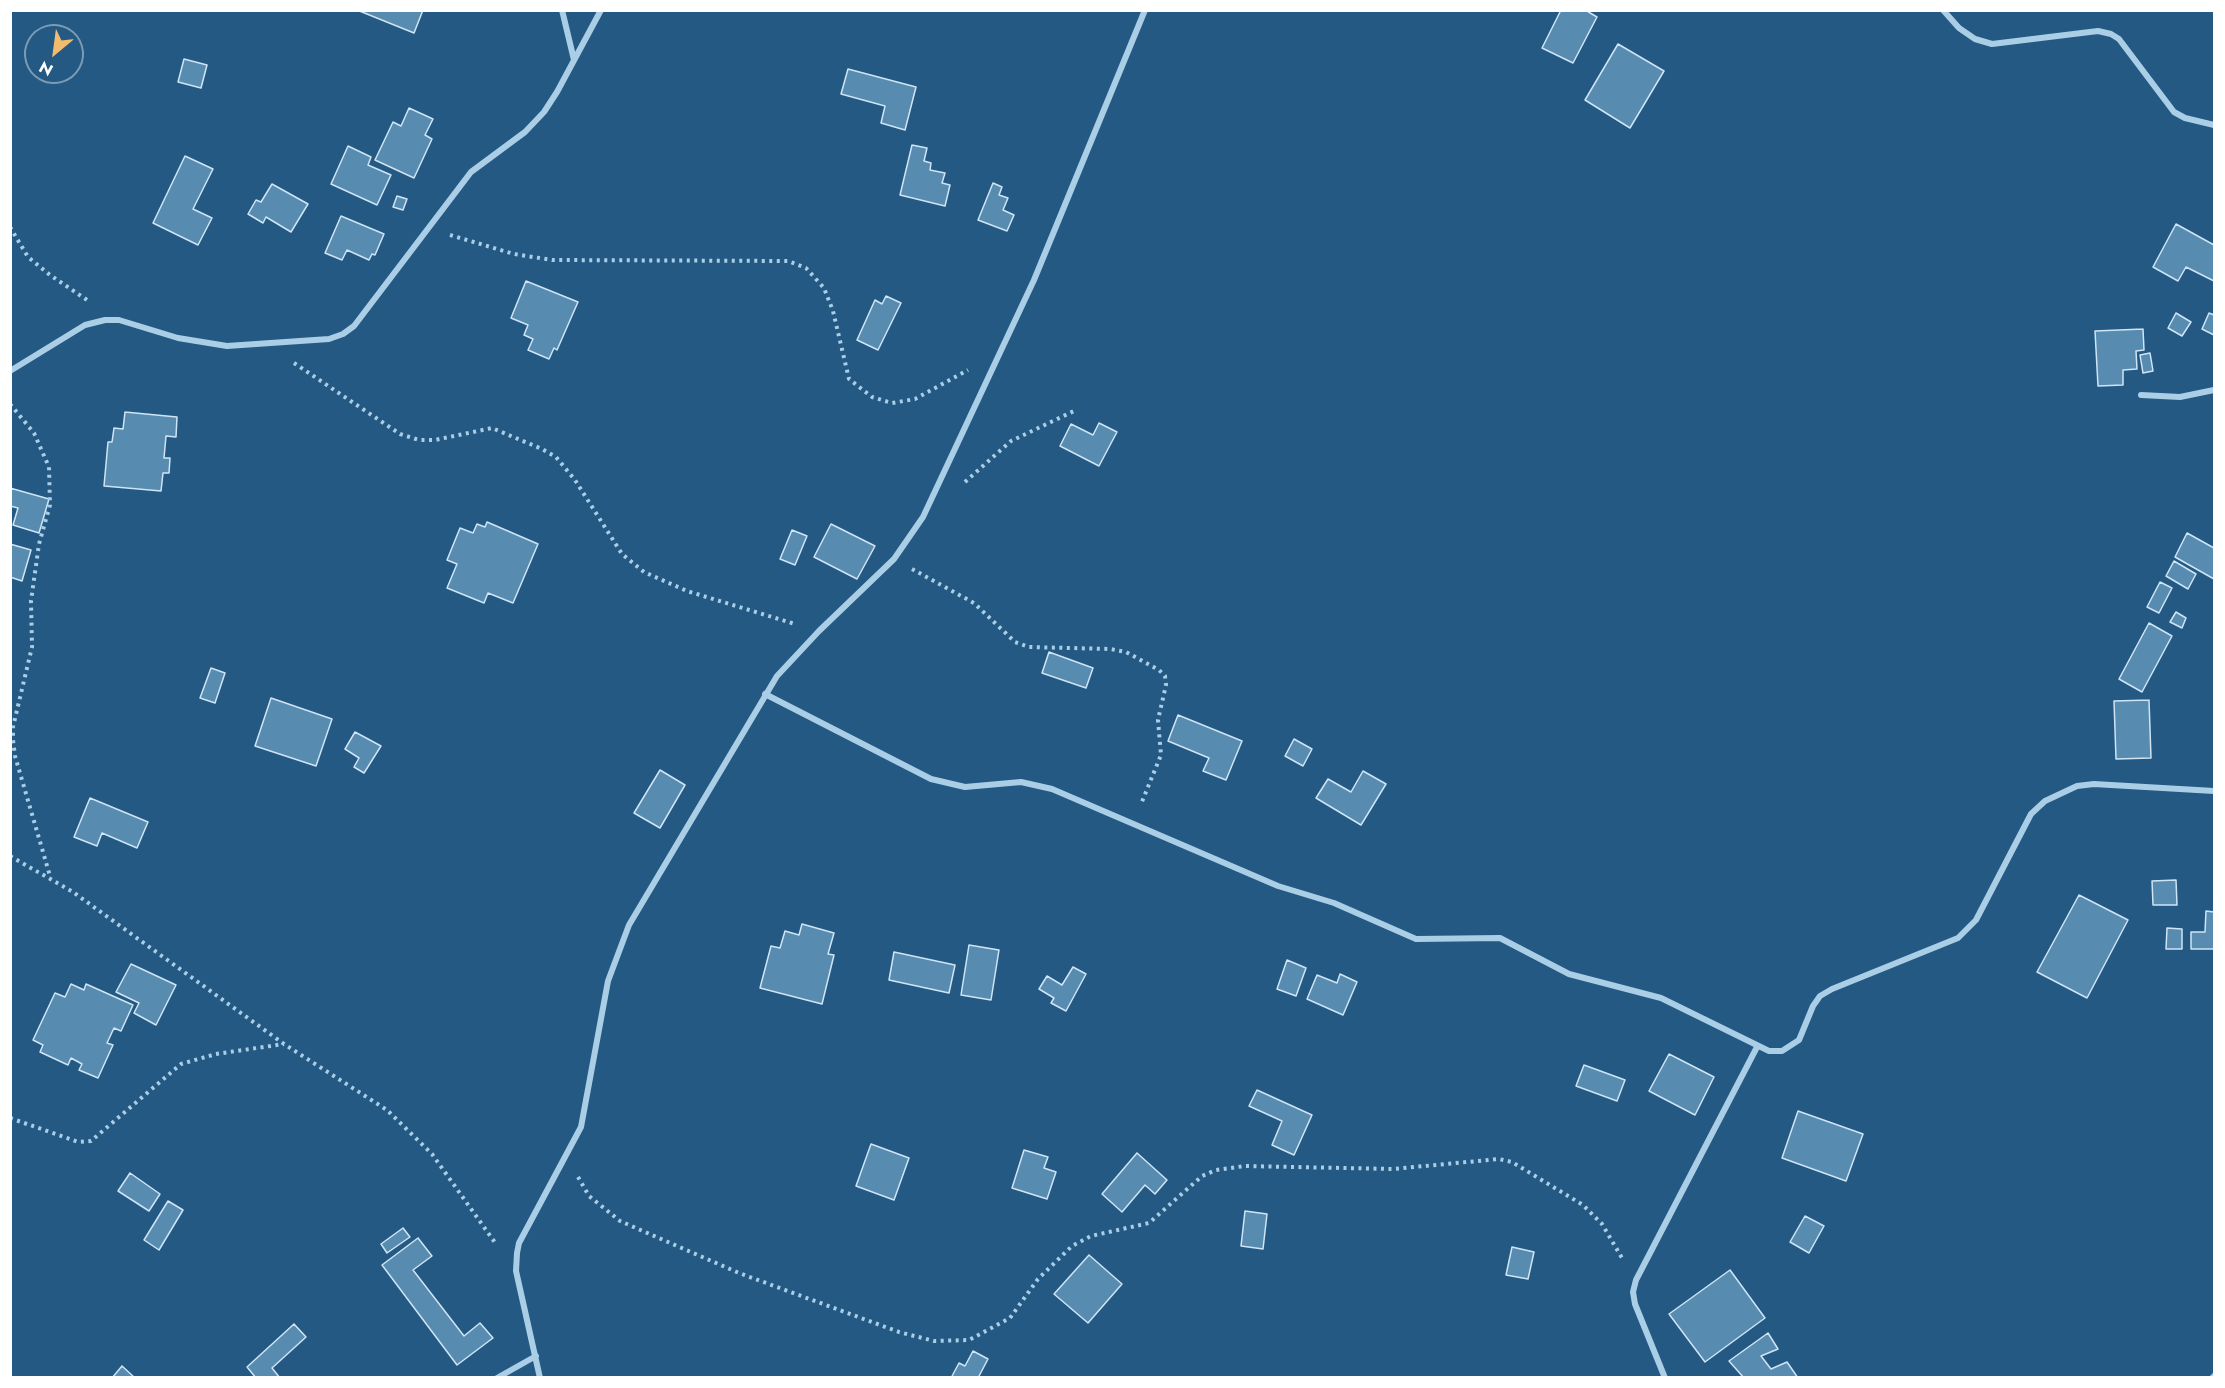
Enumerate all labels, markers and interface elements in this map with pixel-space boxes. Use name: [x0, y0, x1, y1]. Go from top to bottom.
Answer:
north arrow: [24, 24, 84, 84]
text: N: [35, 55, 57, 82]

